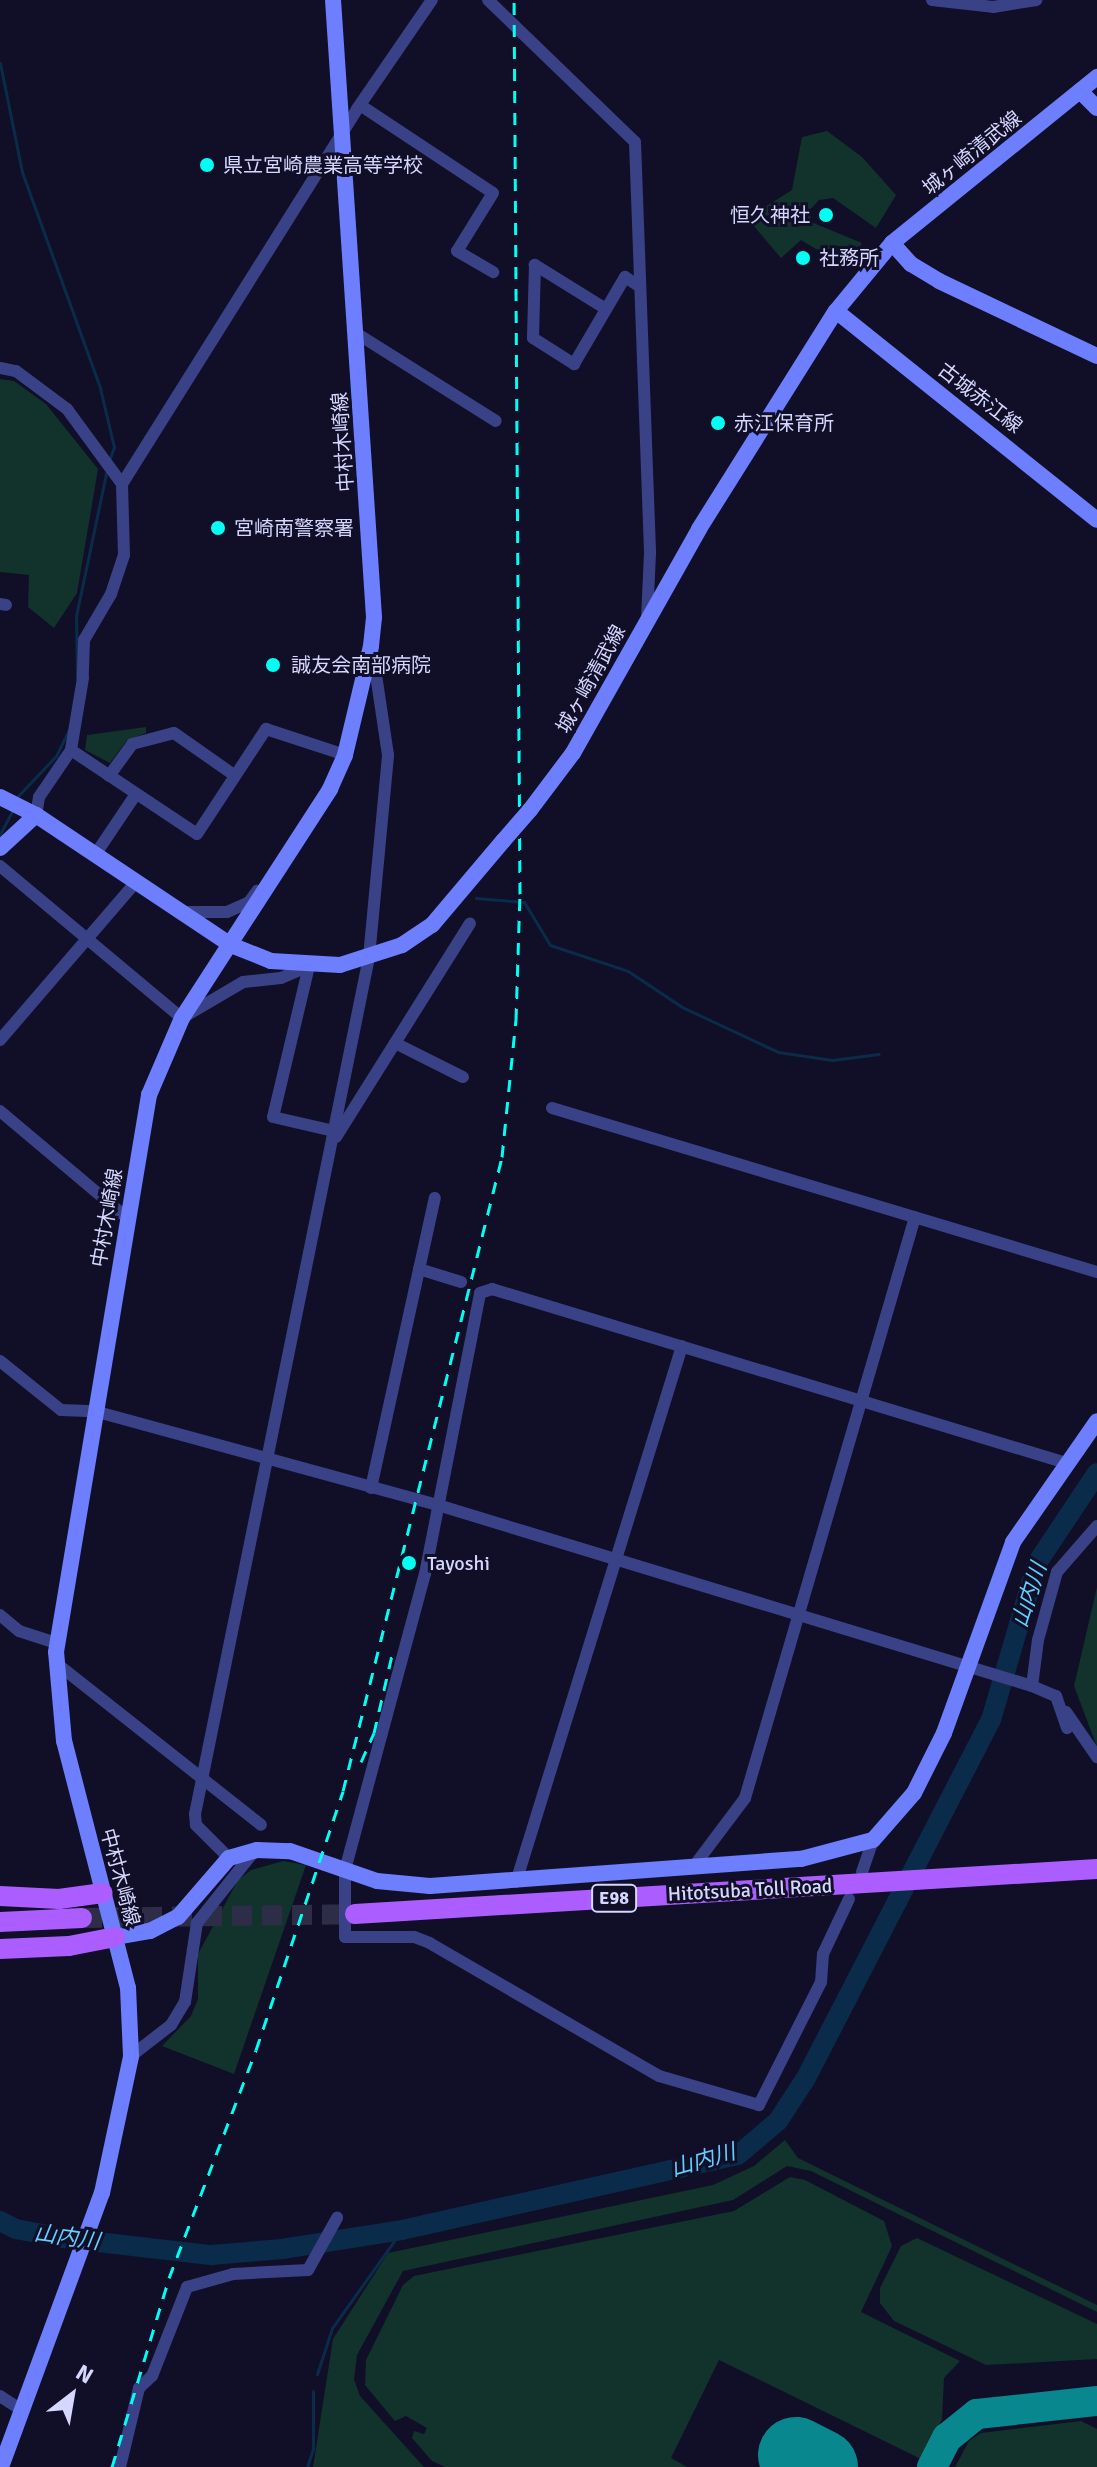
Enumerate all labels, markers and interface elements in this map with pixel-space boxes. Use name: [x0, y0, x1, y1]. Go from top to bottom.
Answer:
street label: 城ヶ崎清武線: [918, 106, 1026, 200]
place label: 県立宮崎農業高等学校: [223, 153, 423, 177]
marker: 県立宮崎農業高等学校: [198, 156, 216, 174]
place label: 恒久神社: [730, 203, 810, 227]
marker: 恒久神社: [817, 206, 835, 224]
place label: 社務所: [819, 246, 879, 270]
marker: 社務所: [794, 249, 812, 267]
street label: 古城赤江線: [933, 358, 1027, 438]
street label: 中村木崎線: [328, 391, 358, 493]
place label: 赤江保育所: [734, 411, 834, 435]
marker: 赤江保育所: [709, 414, 727, 432]
place label: 宮崎南警察署: [234, 516, 354, 540]
marker: 宮崎南警察署: [209, 519, 227, 537]
street label: 城ヶ崎清武線: [551, 621, 631, 737]
place label: 誠友会南部病院: [291, 653, 431, 677]
marker: 誠友会南部病院: [262, 654, 284, 676]
street label: 中村木崎線: [86, 1167, 128, 1269]
place label: Tayoshi: [427, 1551, 490, 1575]
marker: Tayoshi: [398, 1552, 420, 1574]
water label: 山内川: [1006, 1560, 1052, 1630]
street label: 中村木崎線: [95, 1826, 145, 1928]
street label: Hitotsuba Toll Road: [667, 1874, 833, 1906]
road number: E98: [590, 1884, 638, 1912]
water label: 山内川: [668, 2138, 738, 2182]
water label: 山内川: [32, 2219, 102, 2255]
north arrow: [32, 2355, 112, 2435]
text: N: [71, 2358, 98, 2390]

